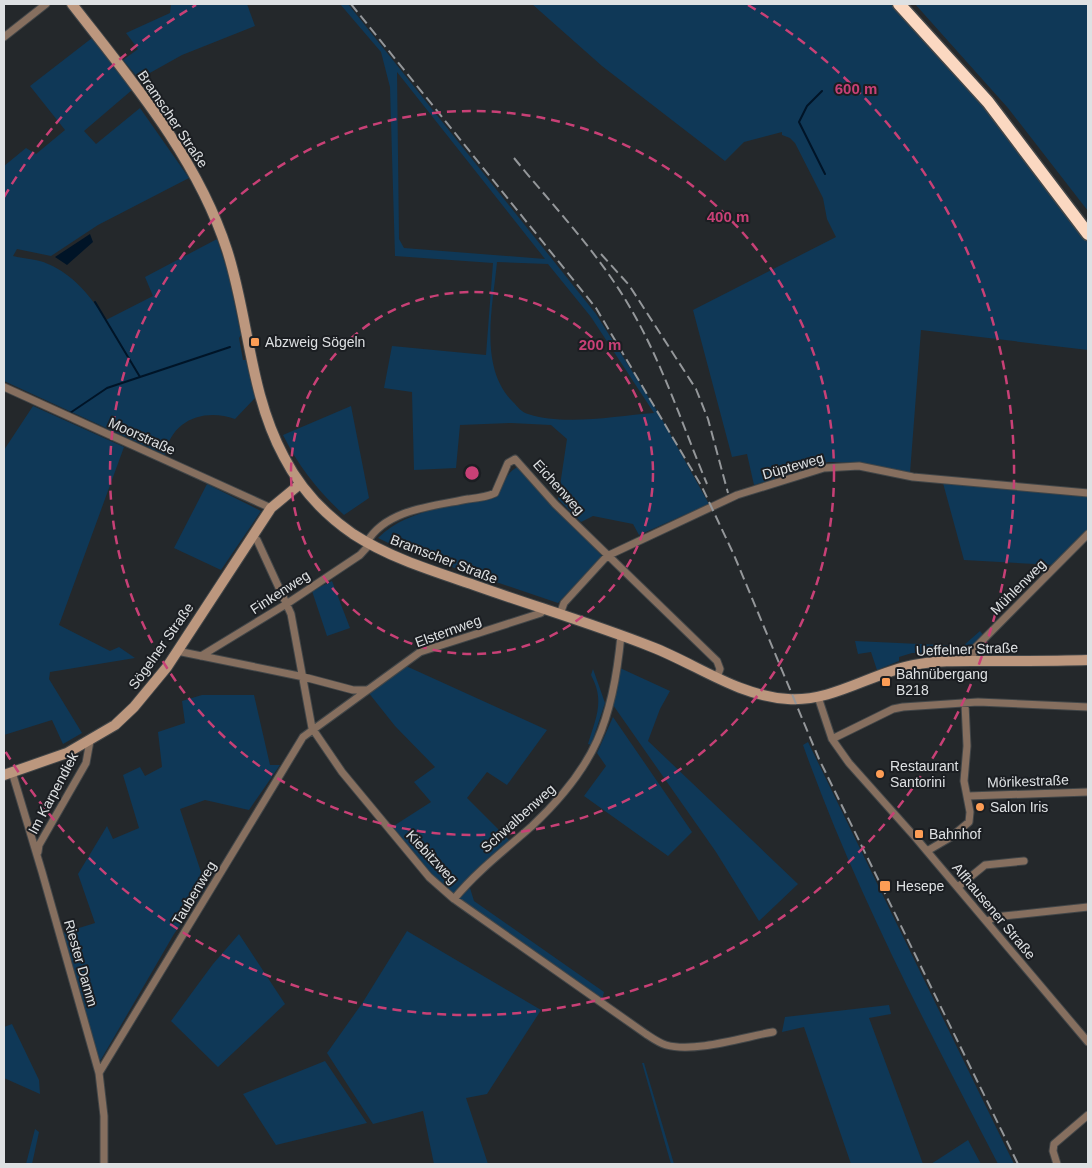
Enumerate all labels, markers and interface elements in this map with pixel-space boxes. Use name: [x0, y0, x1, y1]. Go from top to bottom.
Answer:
street label: Bramscher Straße: [135, 67, 212, 171]
text: 600 m: [835, 80, 877, 97]
text: 400 m: [707, 208, 749, 225]
place label: Abzweig Sögeln: [265, 334, 365, 350]
marker: Abzweig Sögeln: [249, 336, 261, 348]
text: 200 m: [579, 336, 621, 353]
street label: Moorstraße: [106, 414, 178, 458]
street label: Düpteweg: [760, 450, 826, 482]
street label: Eichenweg: [530, 456, 588, 518]
centre of rings: [463, 464, 481, 482]
street label: Bramscher Straße: [388, 531, 500, 587]
street label: Mühlenweg: [987, 556, 1049, 618]
street label: Finkenweg: [247, 567, 313, 617]
street label: Sögelner Straße: [125, 599, 197, 692]
street label: Elsternweg: [413, 612, 483, 650]
street label: Ueffelner Straße: [916, 639, 1019, 659]
place label: Bahnübergang B218: [896, 666, 988, 698]
marker: Bahnübergang B218: [880, 676, 892, 688]
street label: Im Karpendiek: [25, 749, 82, 837]
place label: Restaurant Santorini: [890, 758, 959, 790]
marker: Restaurant Santorini: [874, 768, 886, 780]
street label: Mörikestraße: [987, 772, 1069, 790]
street label: Schwalbenweg: [478, 781, 558, 855]
place label: Salon Iris: [990, 799, 1048, 815]
marker: Salon Iris: [974, 801, 986, 813]
place label: Bahnhof: [929, 826, 981, 842]
street label: Kiebitzweg: [403, 827, 461, 887]
marker: Bahnhof: [913, 828, 925, 840]
street label: Taubenweg: [169, 858, 219, 928]
street label: Alfhausener Straße: [949, 860, 1039, 963]
place label: Hesepe: [896, 878, 944, 894]
marker: Hesepe: [878, 879, 892, 893]
street label: Riester Damm: [61, 918, 101, 1008]

